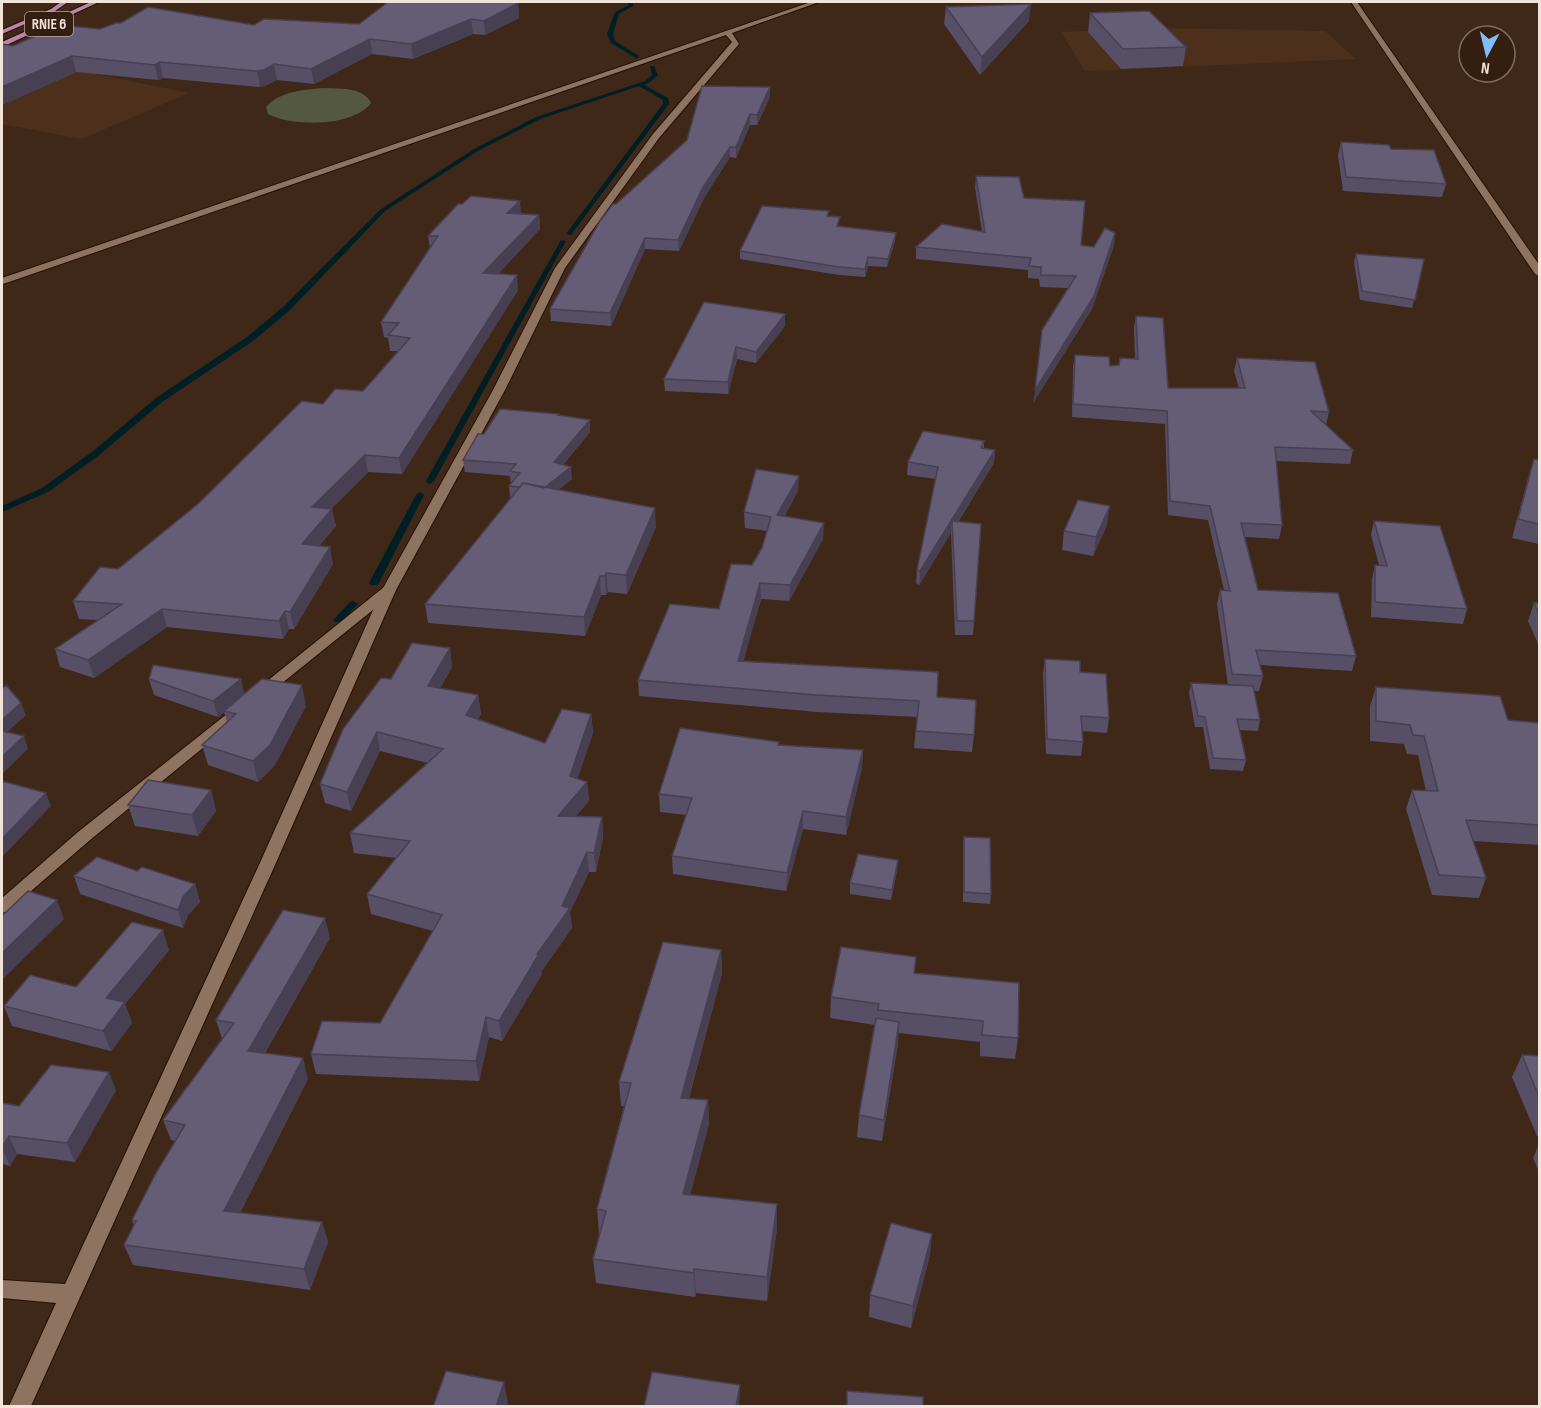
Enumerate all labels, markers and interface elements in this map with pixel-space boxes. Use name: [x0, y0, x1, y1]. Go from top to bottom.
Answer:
road number: RNIE 6: [25, 12, 73, 36]
north arrow: [1457, 24, 1517, 84]
text: N: [1480, 57, 1491, 77]

